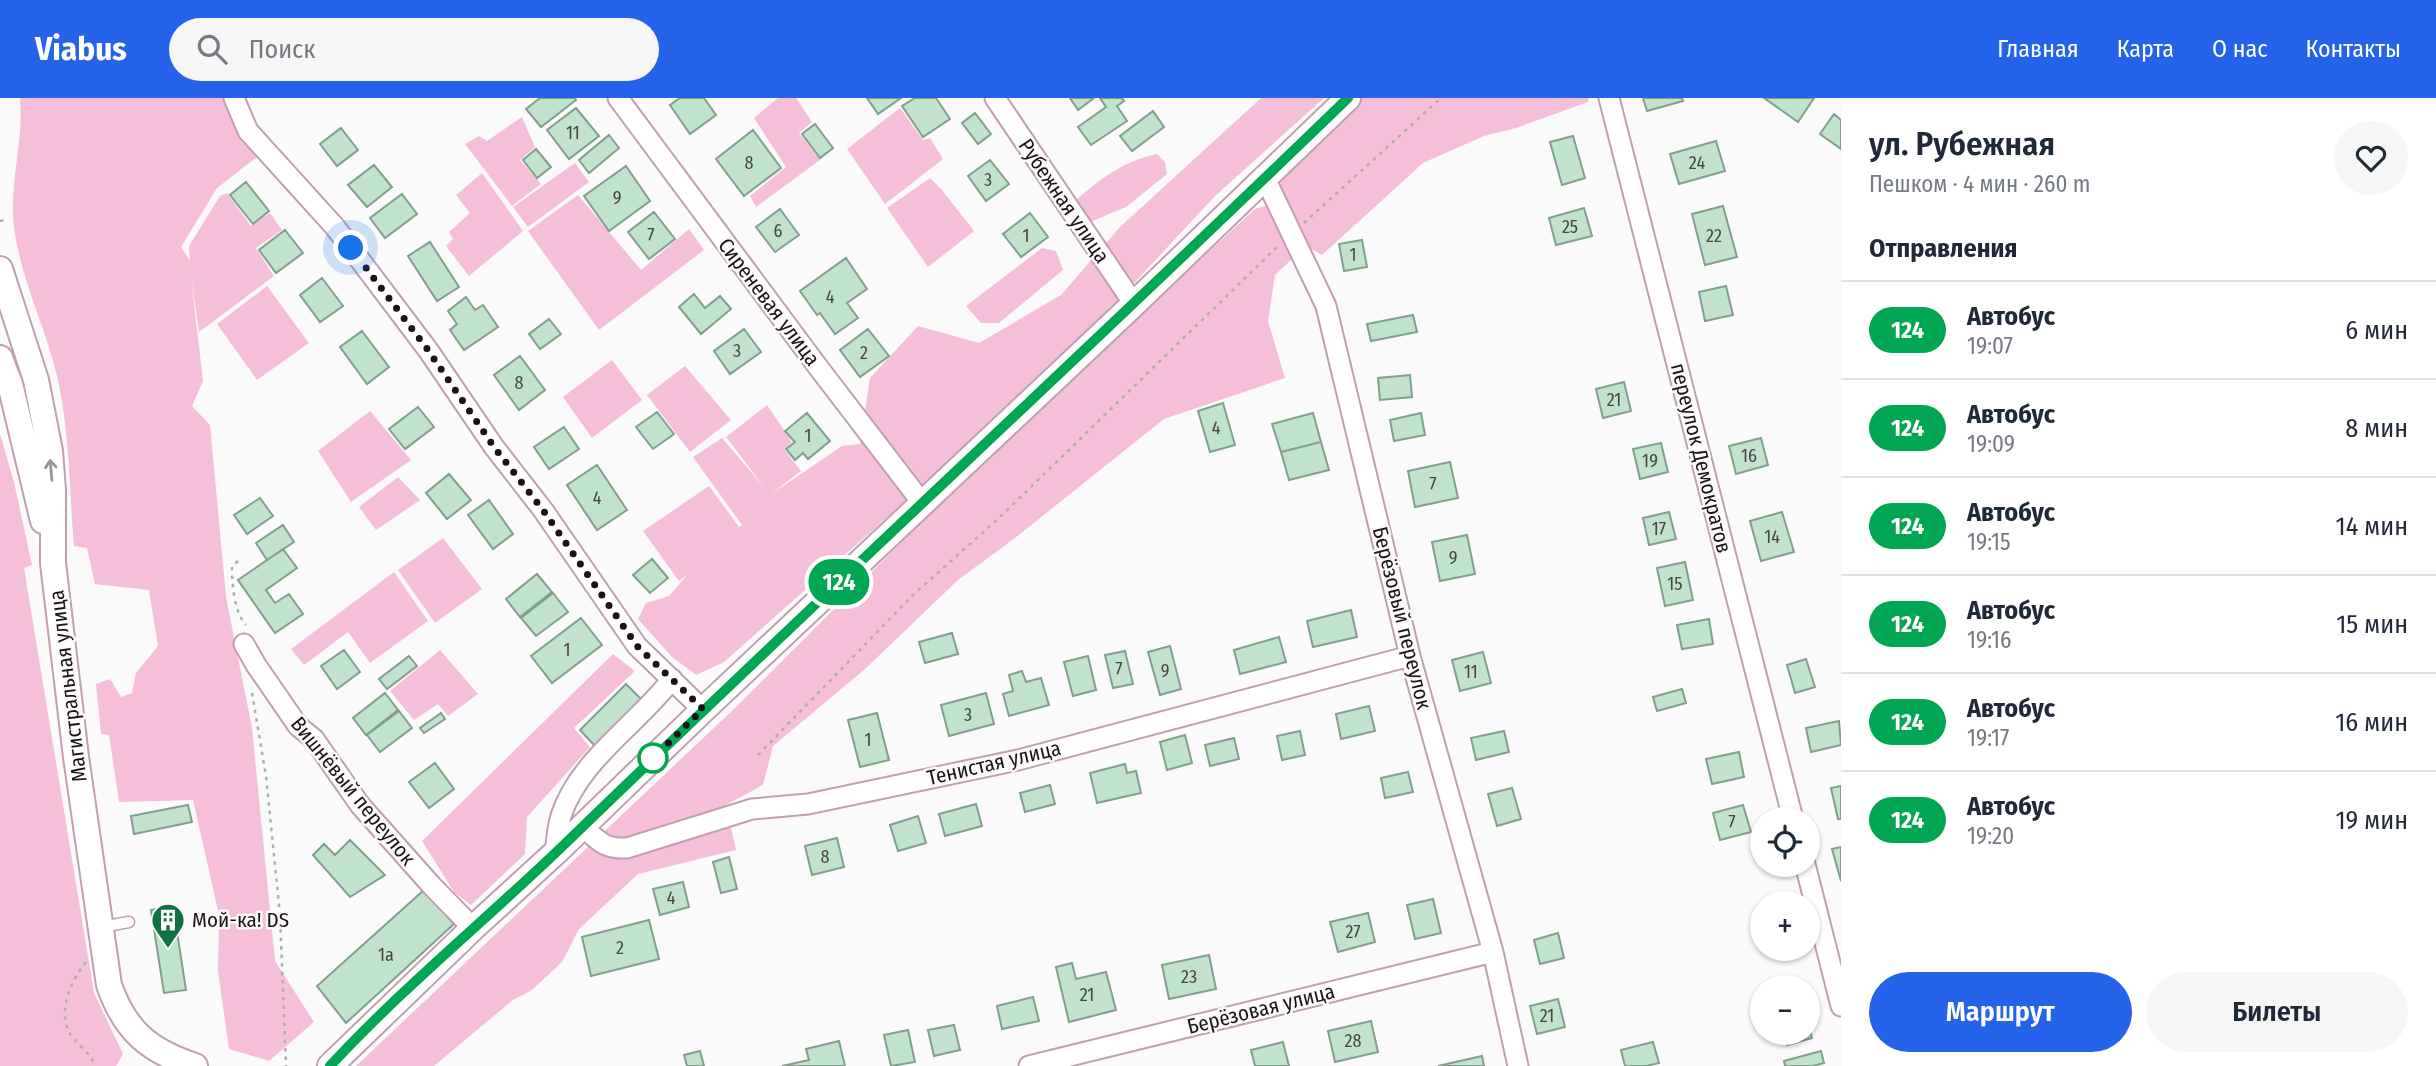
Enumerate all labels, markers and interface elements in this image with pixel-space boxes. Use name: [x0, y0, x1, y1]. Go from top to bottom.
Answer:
search box: [169, 18, 659, 81]
text: Viabus: [35, 29, 127, 69]
icon: search: [193, 30, 231, 68]
text: Поиск: [249, 34, 315, 65]
text: Главная: [1997, 35, 2079, 63]
text: Карта: [2117, 35, 2174, 63]
text: О нас: [2212, 35, 2267, 63]
text: Контакты: [2305, 35, 2401, 63]
button: heart: [2334, 121, 2408, 195]
house number: 11: [566, 122, 580, 144]
text: ул. Рубежная: [1869, 124, 2055, 164]
street label: Рубежная улица: [1013, 134, 1115, 268]
house number: 8: [745, 152, 754, 174]
house number: 24: [1689, 152, 1705, 174]
house number: 3: [984, 169, 992, 191]
text: Пешком · 4 мин · 260 m: [1869, 170, 2090, 198]
house number: 9: [613, 187, 621, 209]
house number: 25: [1562, 216, 1578, 238]
house number: 6: [774, 220, 783, 242]
house number: 7: [647, 224, 655, 246]
house number: 1: [1022, 225, 1030, 247]
house number: 22: [1706, 225, 1722, 247]
your location: [333, 230, 368, 265]
street label: Сиреневая улица: [712, 233, 826, 371]
text: Отправления: [1869, 233, 2018, 264]
house number: 1: [1349, 244, 1357, 266]
house number: 4: [826, 286, 835, 308]
text: Автобус: [1967, 301, 2055, 332]
text: 6 мин: [2345, 315, 2408, 346]
text: 124: [1891, 316, 1924, 344]
text: 19:07: [1967, 332, 2013, 360]
house number: 3: [733, 340, 741, 362]
house number: 2: [860, 342, 868, 364]
street label: переулок Демократов: [1665, 360, 1737, 556]
house number: 8: [515, 372, 524, 394]
house number: 21: [1607, 389, 1621, 411]
text: Автобус: [1967, 399, 2055, 430]
text: 8 мин: [2345, 413, 2408, 444]
text: 124: [1891, 414, 1924, 442]
house number: 4: [1212, 417, 1221, 439]
house number: 1: [804, 425, 812, 447]
text: 19:09: [1967, 430, 2015, 458]
house number: 16: [1741, 445, 1757, 467]
house number: 19: [1642, 450, 1658, 472]
one-way arrow: [44, 459, 57, 482]
house number: 7: [1429, 473, 1437, 495]
house number: 4: [593, 487, 602, 509]
text: Автобус: [1967, 497, 2055, 528]
text: 14 мин: [2336, 511, 2408, 542]
text: 124: [1891, 512, 1924, 540]
house number: 17: [1652, 518, 1666, 540]
street label: Берёзовый переулок: [1367, 524, 1437, 712]
house number: 14: [1764, 526, 1780, 548]
text: 19:15: [1967, 528, 2011, 556]
house number: 9: [1449, 547, 1457, 569]
line badge: 124: [799, 559, 879, 605]
text: 124: [822, 568, 856, 596]
house number: 15: [1667, 573, 1683, 595]
street label: Магистральная улица: [43, 588, 93, 784]
text: Автобус: [1967, 595, 2055, 626]
text: 15 мин: [2336, 609, 2408, 640]
text: 124: [1891, 610, 1924, 638]
text: 19:16: [1967, 626, 2011, 654]
house number: 1: [563, 639, 571, 661]
house number: 7: [1115, 658, 1123, 680]
house number: 9: [1161, 660, 1169, 682]
house number: 11: [1464, 661, 1478, 683]
text: Автобус: [1967, 693, 2055, 724]
house number: 3: [964, 704, 972, 726]
text: 16 мин: [2335, 707, 2408, 738]
text: 124: [1891, 708, 1924, 736]
street label: Вишнёвый переулок: [285, 711, 421, 871]
text: 19:17: [1967, 724, 2009, 752]
house number: 1: [864, 729, 872, 751]
street label: Тенистая улица: [925, 735, 1063, 791]
unlabelled marker: [638, 743, 668, 773]
text: Автобус: [1967, 791, 2055, 822]
text: 19 мин: [2335, 805, 2408, 836]
text: 124: [1891, 806, 1924, 834]
map controls: [1750, 807, 1820, 1045]
button: locate: [1750, 807, 1820, 877]
house number: 7: [1728, 811, 1736, 833]
text: 19:20: [1967, 822, 2014, 850]
house number: 8: [821, 846, 830, 868]
house number: 4: [667, 887, 676, 909]
button: +: [1750, 891, 1820, 961]
building icon: Мой-ка! DS: [149, 901, 187, 950]
place label: Мой-ка! DS: [192, 907, 289, 933]
house number: 27: [1345, 921, 1361, 943]
house number: 2: [616, 937, 624, 959]
house number: 1а: [378, 944, 394, 966]
house number: 23: [1181, 966, 1197, 988]
button: Маршрут: [1869, 972, 2132, 1052]
button: Билеты: [2146, 972, 2408, 1052]
button: −: [1750, 975, 1820, 1045]
street label: Берёзовая улица: [1184, 978, 1338, 1040]
house number: 21: [1080, 984, 1094, 1006]
house number: 21: [1540, 1005, 1554, 1027]
house number: 28: [1345, 1030, 1361, 1052]

